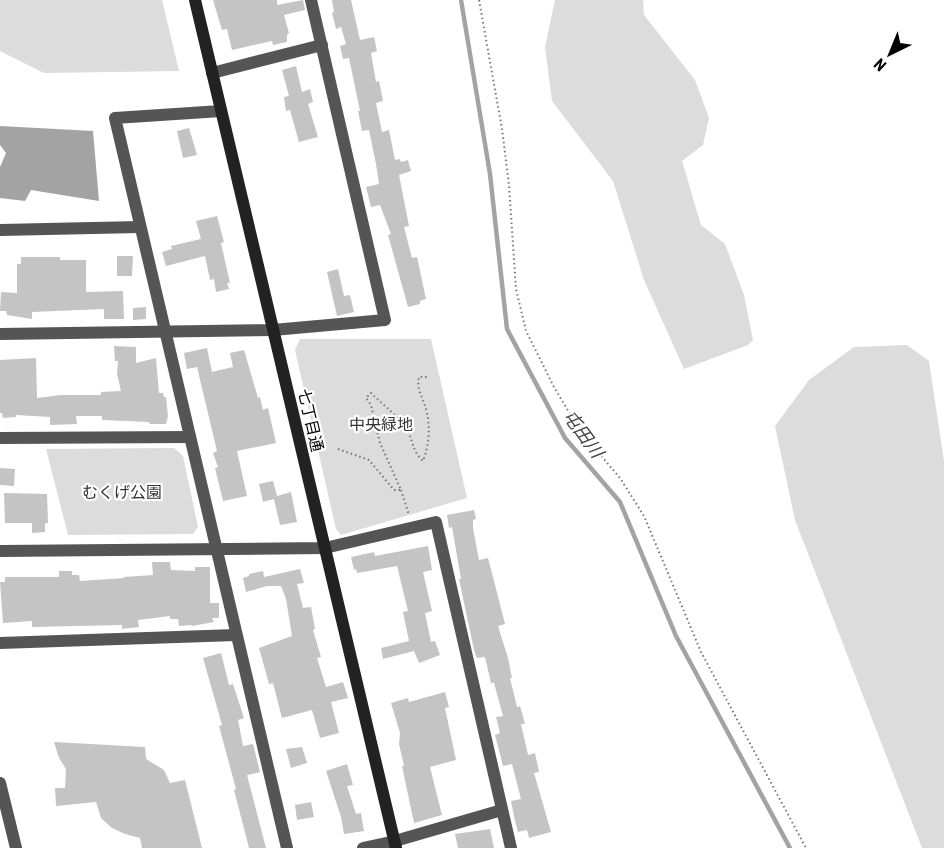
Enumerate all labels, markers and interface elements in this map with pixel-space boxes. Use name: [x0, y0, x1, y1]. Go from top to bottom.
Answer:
north arrow: [860, 24, 920, 84]
text: N: [870, 54, 890, 75]
street label: 七丁目通: [294, 387, 327, 453]
water label: 屯田川: [559, 406, 609, 463]
park label: 中央緑地: [349, 415, 413, 434]
park label: むくげ公園: [82, 483, 162, 502]

